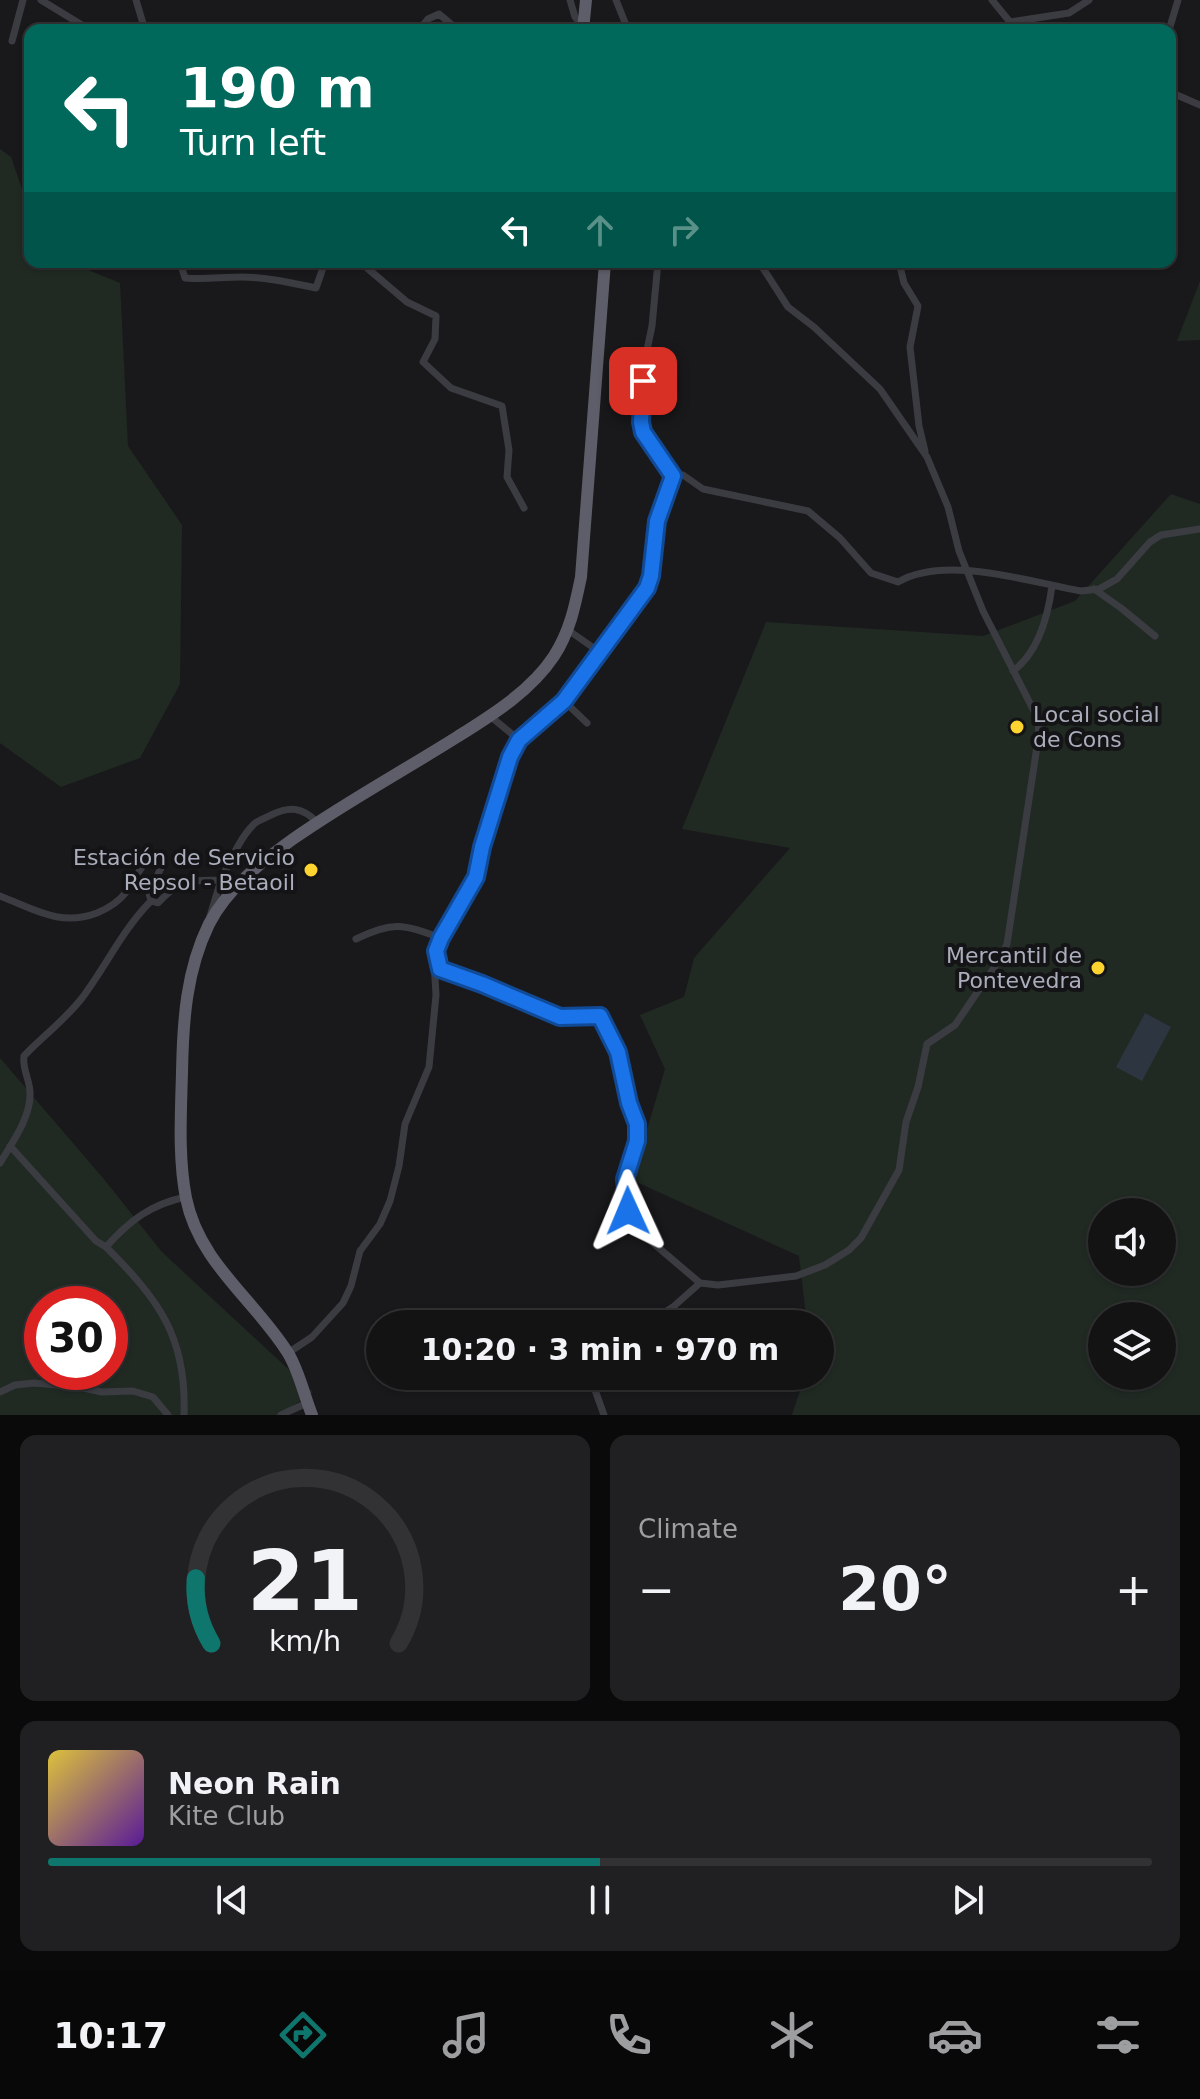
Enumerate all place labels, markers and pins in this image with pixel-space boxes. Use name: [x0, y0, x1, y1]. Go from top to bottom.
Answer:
pin: [609, 347, 677, 415]
place label: Local social de Cons: [1033, 702, 1160, 752]
marker: Local social de Cons: [1008, 718, 1026, 736]
place label: Estación de Servicio Repsol - Betaoil: [73, 845, 295, 895]
marker: Estación de Servicio Repsol - Betaoil: [302, 861, 320, 879]
place label: Mercantil de Pontevedra: [946, 943, 1082, 993]
marker: Mercantil de Pontevedra: [1089, 959, 1107, 977]

